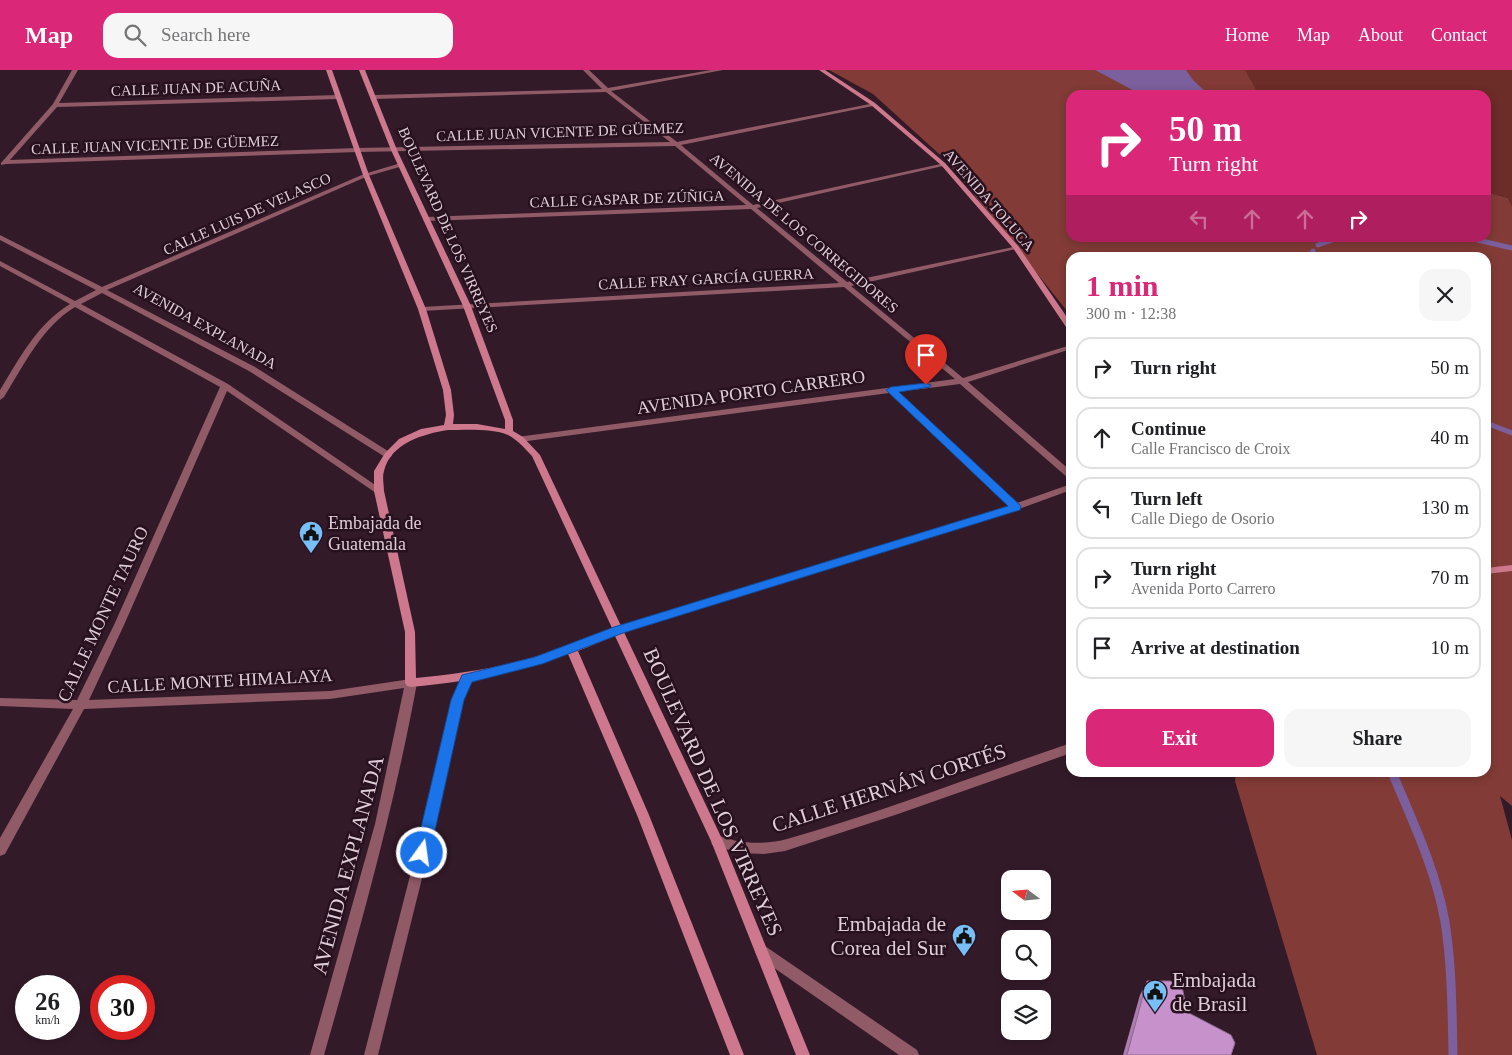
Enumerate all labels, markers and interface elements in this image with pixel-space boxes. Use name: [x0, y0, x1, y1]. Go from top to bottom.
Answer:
search box: [103, 13, 453, 58]
icon: search: [121, 21, 149, 49]
text: Map: [25, 22, 73, 48]
text: Search here: [161, 24, 250, 45]
text: Home: [1225, 25, 1269, 45]
text: Map: [1297, 25, 1330, 45]
text: About: [1358, 25, 1403, 45]
text: Contact: [1431, 25, 1487, 45]
street label: CALLE JUAN DE ACUÑA: [111, 77, 282, 99]
icon: right: [1086, 110, 1151, 175]
text: 50 m: [1169, 110, 1242, 149]
street label: CALLE JUAN VICENTE DE GÜEMEZ: [436, 120, 684, 144]
street label: BOULEVARD DE LOS VIRREYES: [395, 125, 501, 335]
street label: CALLE JUAN VICENTE DE GÜEMEZ: [31, 133, 279, 157]
street label: AVENIDA TOLUCA: [940, 146, 1038, 254]
street label: AVENIDA DE LOS CORREGIDORES: [707, 150, 901, 316]
text: Turn right: [1169, 151, 1258, 176]
street label: CALLE LUIS DE VELASCO: [161, 170, 333, 258]
street label: CALLE GASPAR DE ZÚÑIGA: [529, 188, 725, 210]
icon: left: [1185, 205, 1213, 233]
icon: ahead: [1238, 205, 1266, 233]
icon: ahead: [1291, 205, 1319, 233]
icon: right: [1344, 205, 1372, 233]
street label: CALLE FRAY GARCÍA GUERRA: [598, 265, 814, 293]
text: 1 min: [1086, 269, 1159, 302]
button: close: [1419, 269, 1471, 321]
street label: AVENIDA EXPLANADA: [131, 280, 279, 372]
text: 300 m · 12:38: [1086, 305, 1176, 322]
pin: [905, 334, 947, 385]
icon: arrive: [912, 341, 940, 369]
icon: right: [1088, 354, 1116, 382]
text: Turn right: [1131, 357, 1216, 378]
text: 50 m: [1430, 357, 1469, 378]
street label: AVENIDA PORTO CARRERO: [636, 366, 866, 418]
text: Continue: [1131, 418, 1206, 439]
icon: ahead: [1088, 424, 1116, 452]
text: 40 m: [1430, 427, 1469, 448]
text: Calle Francisco de Croix: [1131, 440, 1291, 457]
text: Turn left: [1131, 488, 1203, 509]
icon: left: [1088, 494, 1116, 522]
text: 130 m: [1421, 497, 1469, 518]
text: Calle Diego de Osorio: [1131, 510, 1275, 527]
place label: Embajada de Guatemala: [328, 513, 421, 554]
public building icon: Embajada de Guatemala: [298, 520, 324, 554]
street label: CALLE MONTE TAURO: [54, 523, 152, 705]
text: Turn right: [1131, 558, 1216, 579]
icon: right: [1088, 564, 1116, 592]
text: 70 m: [1430, 567, 1469, 588]
text: Avenida Porto Carrero: [1131, 580, 1276, 597]
icon: arrive: [1088, 634, 1116, 662]
text: Arrive at destination: [1131, 637, 1300, 658]
text: 10 m: [1430, 637, 1469, 658]
street label: BOULEVARD DE LOS VIRREYES: [638, 644, 788, 940]
street label: CALLE MONTE HIMALAYA: [107, 665, 333, 697]
button: Exit: [1086, 709, 1274, 767]
button: Share: [1284, 709, 1471, 767]
street label: CALLE HERNÁN CORTÉS: [769, 739, 1009, 837]
street label: AVENIDA EXPLANADA: [307, 752, 389, 977]
position arrow: [395, 826, 447, 878]
north arrow: [1001, 870, 1051, 920]
map controls: [1001, 870, 1051, 1040]
place label: Embajada de Corea del Sur: [831, 912, 946, 960]
public building icon: Embajada de Corea del Sur: [951, 923, 977, 957]
button: search: [1001, 930, 1051, 980]
place label: Embajada de Brasil: [1172, 968, 1257, 1016]
speed limit sign: 30: [90, 975, 155, 1040]
public building icon: Embajada de Brasil: [1142, 979, 1168, 1013]
text: 26: [35, 988, 60, 1015]
button: layers: [1001, 990, 1051, 1040]
text: km/h: [35, 1013, 60, 1027]

